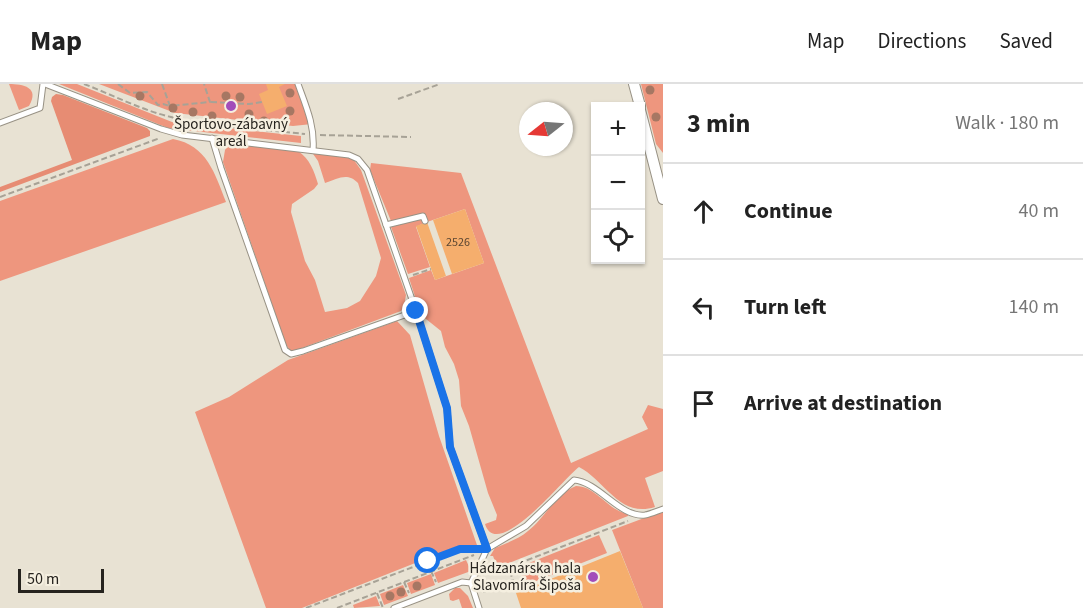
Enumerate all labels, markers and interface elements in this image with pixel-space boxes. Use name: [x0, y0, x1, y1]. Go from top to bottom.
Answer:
text: Map: [30, 21, 82, 61]
text: Map: [807, 26, 845, 56]
text: Directions: [878, 26, 966, 56]
text: Saved: [999, 26, 1053, 56]
marker: Športovo-zábavný areál: [224, 99, 238, 113]
north arrow: [519, 102, 573, 156]
map controls: [591, 102, 645, 264]
button: +: [591, 102, 645, 156]
text: 3 min: [687, 105, 750, 142]
text: Walk · 180 m: [955, 109, 1059, 137]
place label: Športovo-zábavný areál: [174, 114, 288, 152]
button: −: [591, 156, 645, 210]
icon: ahead: [687, 195, 720, 228]
text: Continue: [744, 195, 833, 227]
text: 40 m: [1019, 197, 1059, 225]
button: locate: [591, 210, 645, 264]
house number: 2526: [446, 234, 470, 251]
icon: left: [687, 291, 720, 324]
text: Turn left: [744, 291, 826, 323]
text: 140 m: [1009, 293, 1059, 321]
route end: [402, 297, 428, 323]
icon: arrive: [687, 387, 720, 420]
text: Arrive at destination: [744, 387, 942, 419]
route start: [414, 547, 440, 573]
place label: Hádzanárska hala Slavomíra Šipoša: [470, 558, 581, 596]
scale bar: [18, 566, 104, 594]
text: 50 m: [27, 568, 59, 590]
marker: Hádzanárska hala Slavomíra Šipoša: [586, 570, 600, 584]

